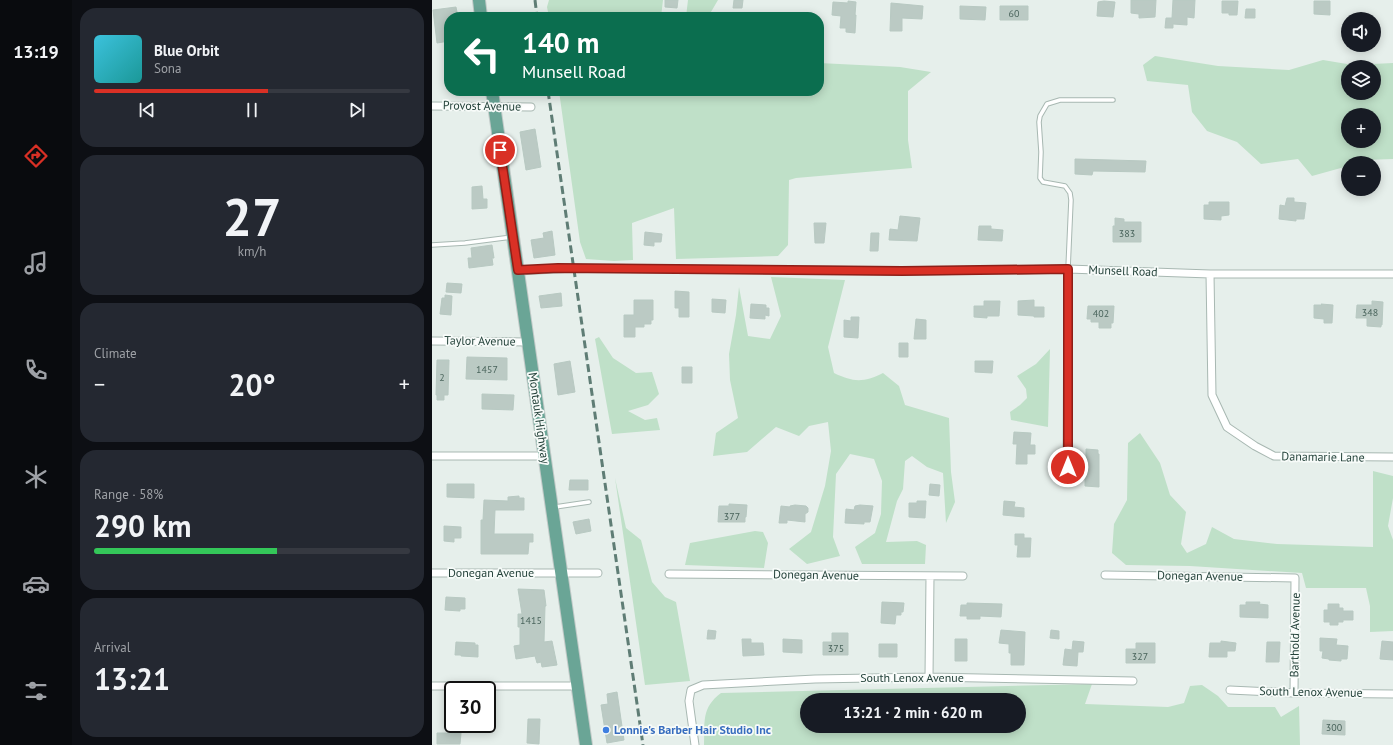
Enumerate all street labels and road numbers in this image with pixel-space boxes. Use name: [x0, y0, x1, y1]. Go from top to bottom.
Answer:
street label: Provost Avenue: [443, 97, 521, 114]
street label: Munsell Road: [1088, 262, 1158, 279]
street label: Taylor Avenue: [444, 332, 516, 349]
street label: Montauk Highway: [526, 371, 553, 465]
street label: Danamarie Lane: [1281, 448, 1365, 465]
street label: Donegan Avenue: [448, 565, 534, 580]
street label: Donegan Avenue: [773, 566, 859, 583]
street label: Donegan Avenue: [1157, 567, 1243, 584]
street label: Barthold Avenue: [1286, 592, 1303, 677]
street label: South Lenox Avenue: [860, 670, 964, 685]
street label: South Lenox Avenue: [1259, 683, 1363, 700]

